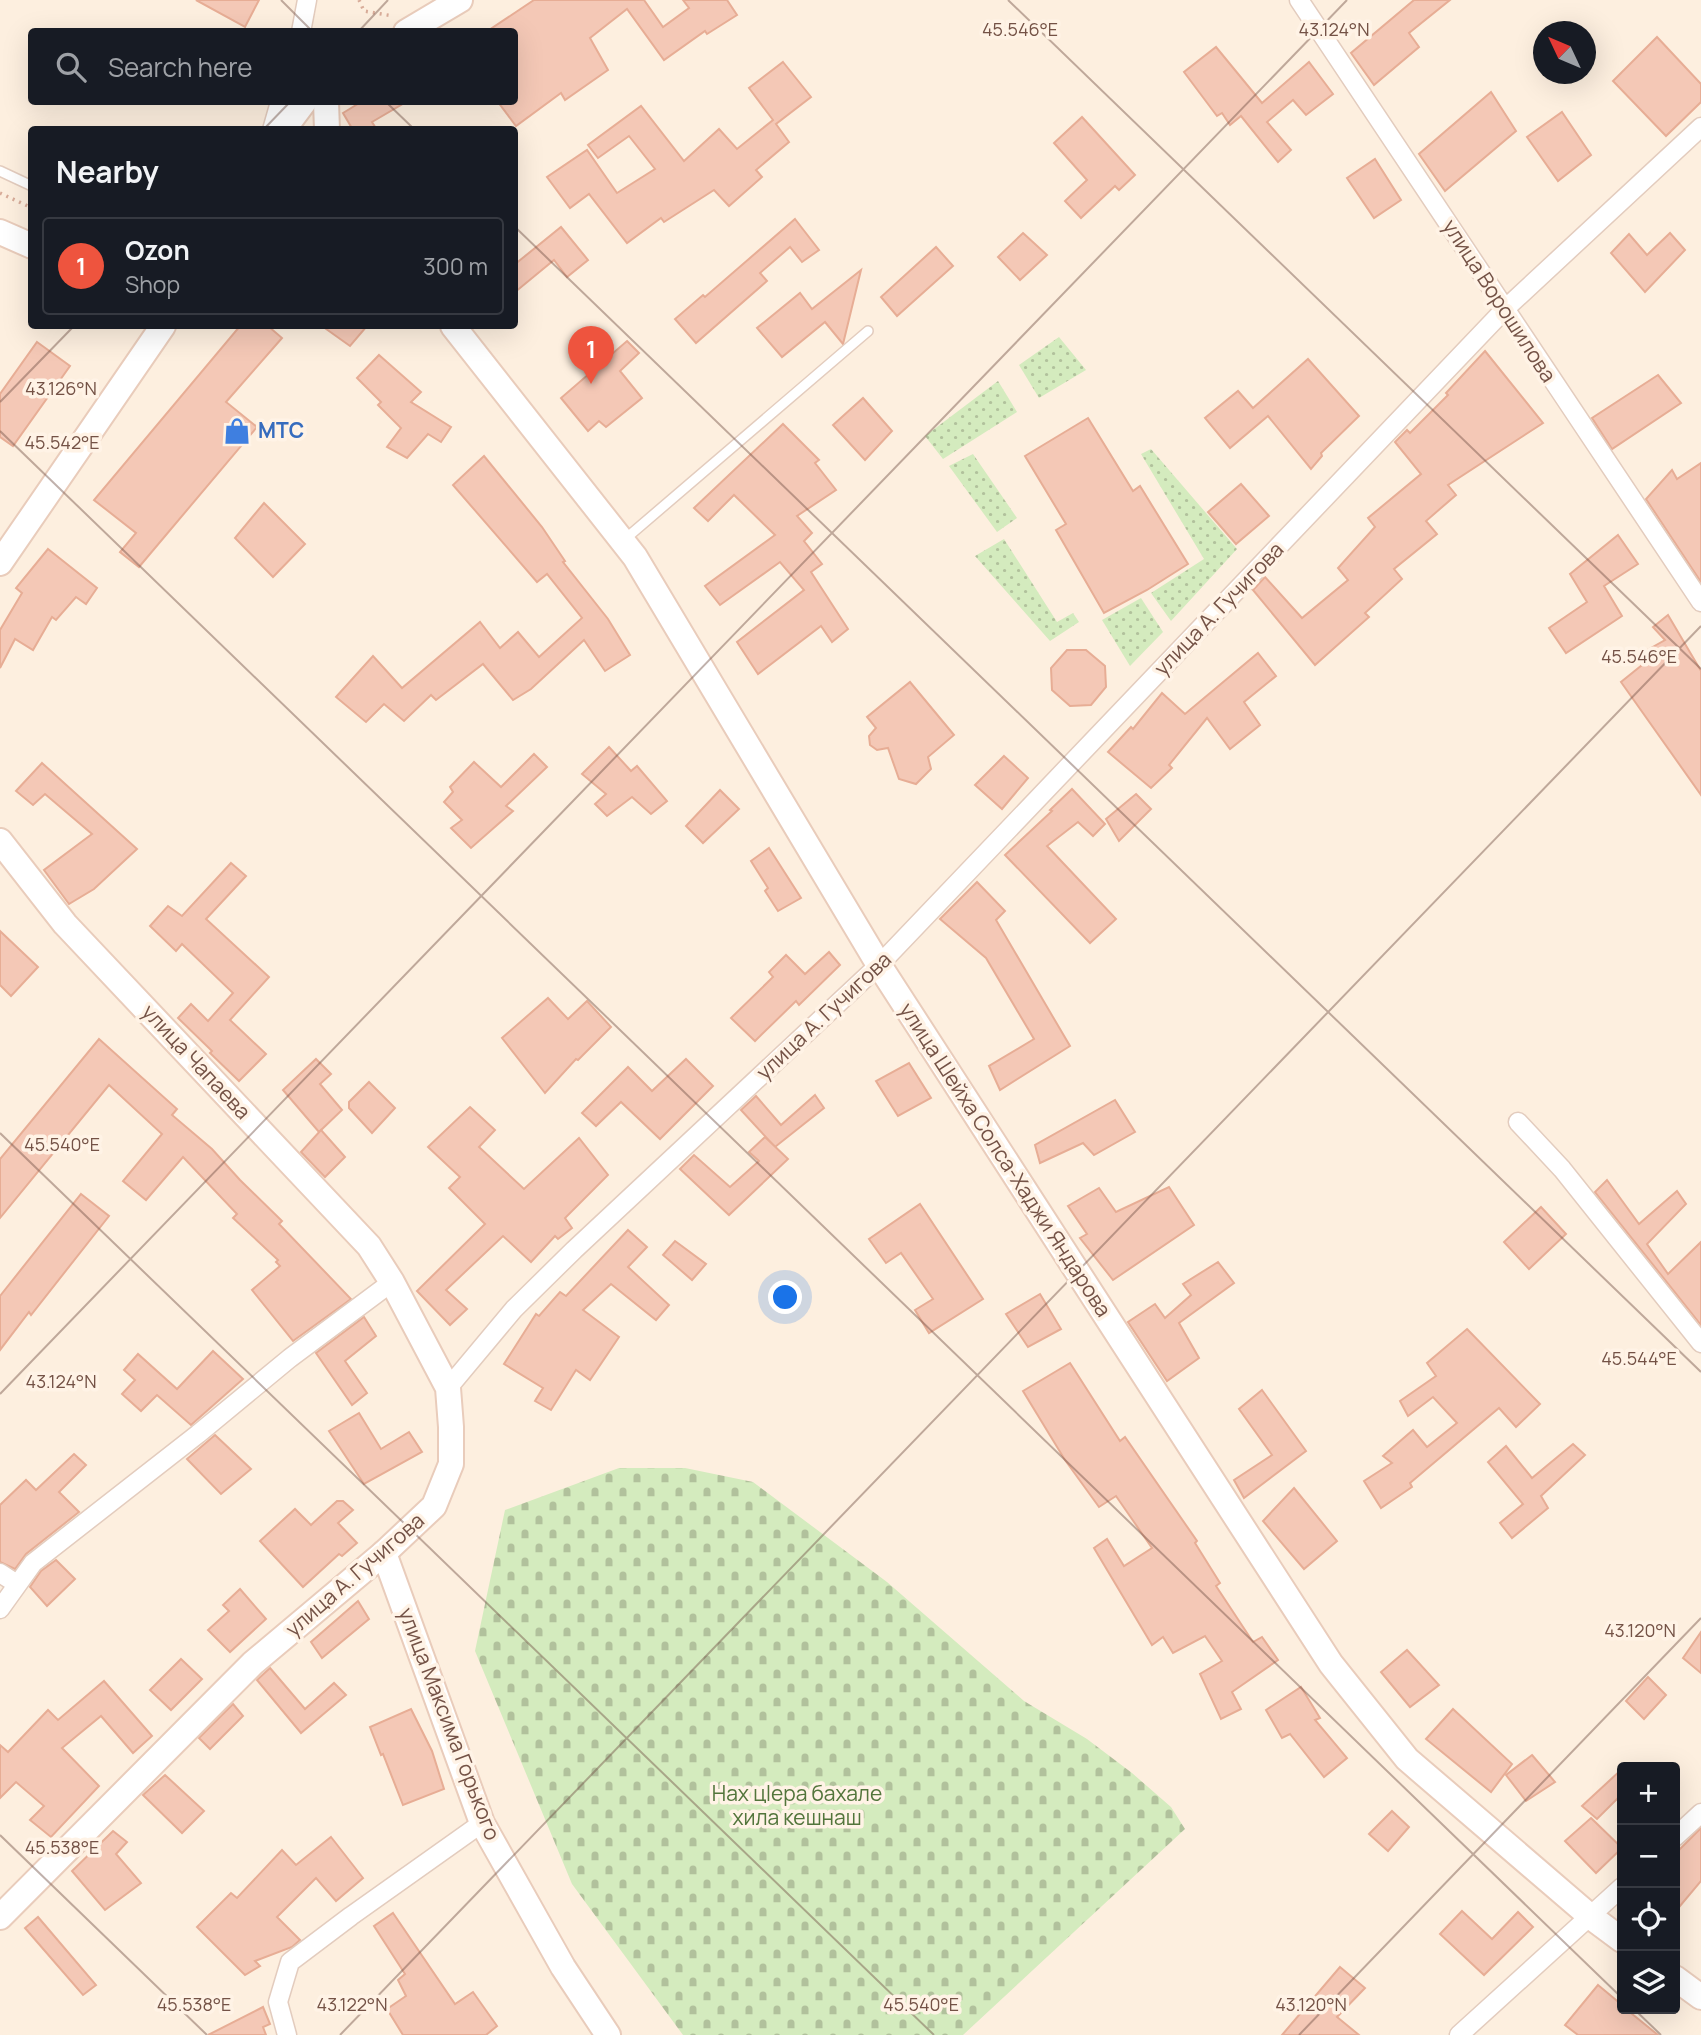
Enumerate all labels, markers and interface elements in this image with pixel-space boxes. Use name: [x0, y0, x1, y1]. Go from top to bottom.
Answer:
text: 45.546°E: [982, 17, 1058, 41]
text: 43.124°N: [1299, 17, 1369, 41]
north arrow: [1533, 21, 1596, 84]
search box: [28, 28, 518, 105]
icon: search: [52, 48, 90, 86]
text: Search here: [108, 49, 253, 85]
text: Nearby: [56, 151, 159, 192]
street label: улица Ворошилова: [1437, 214, 1563, 387]
text: Ozon: [125, 232, 190, 268]
text: 1: [76, 250, 86, 282]
text: 300 m: [423, 250, 488, 282]
text: Shop: [125, 268, 180, 300]
pin: 1: [568, 326, 614, 384]
text: 43.126°N: [25, 376, 97, 400]
shop icon: МТС: [222, 416, 252, 446]
place label: МТС: [258, 416, 304, 444]
text: 45.542°E: [24, 430, 100, 454]
street label: улица А. Гучигова: [1147, 536, 1289, 681]
text: 45.546°E: [1601, 644, 1677, 668]
street label: улица А. Гучигова: [750, 945, 897, 1085]
street label: улица Шейха Солса-Хаджи Яндарова: [894, 997, 1118, 1322]
street label: улица Чапаева: [136, 998, 257, 1125]
text: 45.540°E: [24, 1132, 100, 1156]
your location: [768, 1280, 802, 1314]
text: 45.544°E: [1601, 1346, 1677, 1370]
text: 43.124°N: [26, 1369, 96, 1393]
street label: улица А. Гучигова: [279, 1506, 430, 1642]
street label: улица Максима Горького: [393, 1603, 507, 1844]
text: 43.120°N: [1604, 1618, 1676, 1642]
map controls: [1617, 1762, 1680, 2014]
button: +: [1617, 1762, 1680, 1825]
park label: Нах цIера бахале хила кешнаш: [712, 1779, 882, 1831]
button: −: [1617, 1825, 1680, 1888]
text: 45.538°E: [25, 1835, 99, 1859]
button: locate: [1617, 1888, 1680, 1951]
button: layers: [1617, 1951, 1680, 2014]
text: 45.538°E: [157, 1992, 231, 2016]
text: 43.122°N: [317, 1992, 387, 2016]
text: 45.540°E: [883, 1992, 959, 2016]
text: 43.120°N: [1275, 1992, 1347, 2016]

